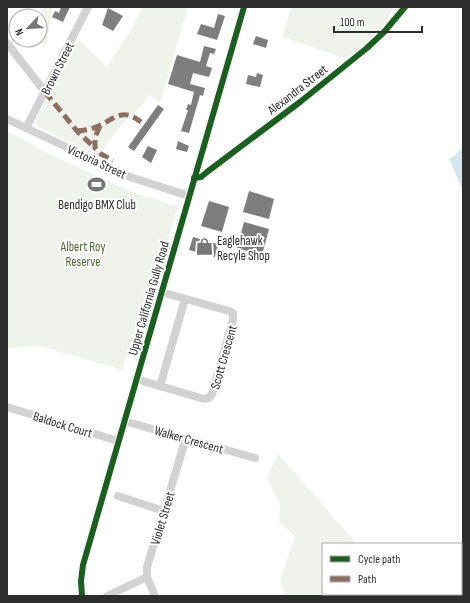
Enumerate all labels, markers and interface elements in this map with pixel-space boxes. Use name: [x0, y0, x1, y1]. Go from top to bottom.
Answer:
north arrow: [8, 8, 48, 48]
scale bar: [334, 8, 422, 34]
text: 100 m: [340, 15, 365, 30]
text: N: [12, 26, 27, 37]
street label: Brown Street: [38, 39, 78, 97]
street label: Alexandra Street: [264, 61, 331, 119]
street label: Victoria Street: [65, 141, 129, 183]
sports icon: Bendigo BMX Club: [87, 175, 107, 195]
place label: Bendigo BMX Club: [58, 197, 136, 213]
place label: Eaglehawk Recyle Shop: [217, 233, 270, 264]
shop icon: Eaglehawk Recyle Shop: [194, 237, 214, 257]
park label: Albert Roy Reserve: [60, 239, 105, 270]
street label: Upper California Gully Road: [125, 240, 173, 357]
street label: Scott Crescent: [207, 323, 241, 391]
street label: Baldock Court: [31, 408, 94, 442]
street label: Walker Crescent: [152, 422, 225, 457]
street label: Violet Street: [147, 490, 179, 547]
legend: [322, 543, 462, 595]
text: Cycle path: [358, 552, 400, 567]
text: Path: [358, 572, 376, 587]

